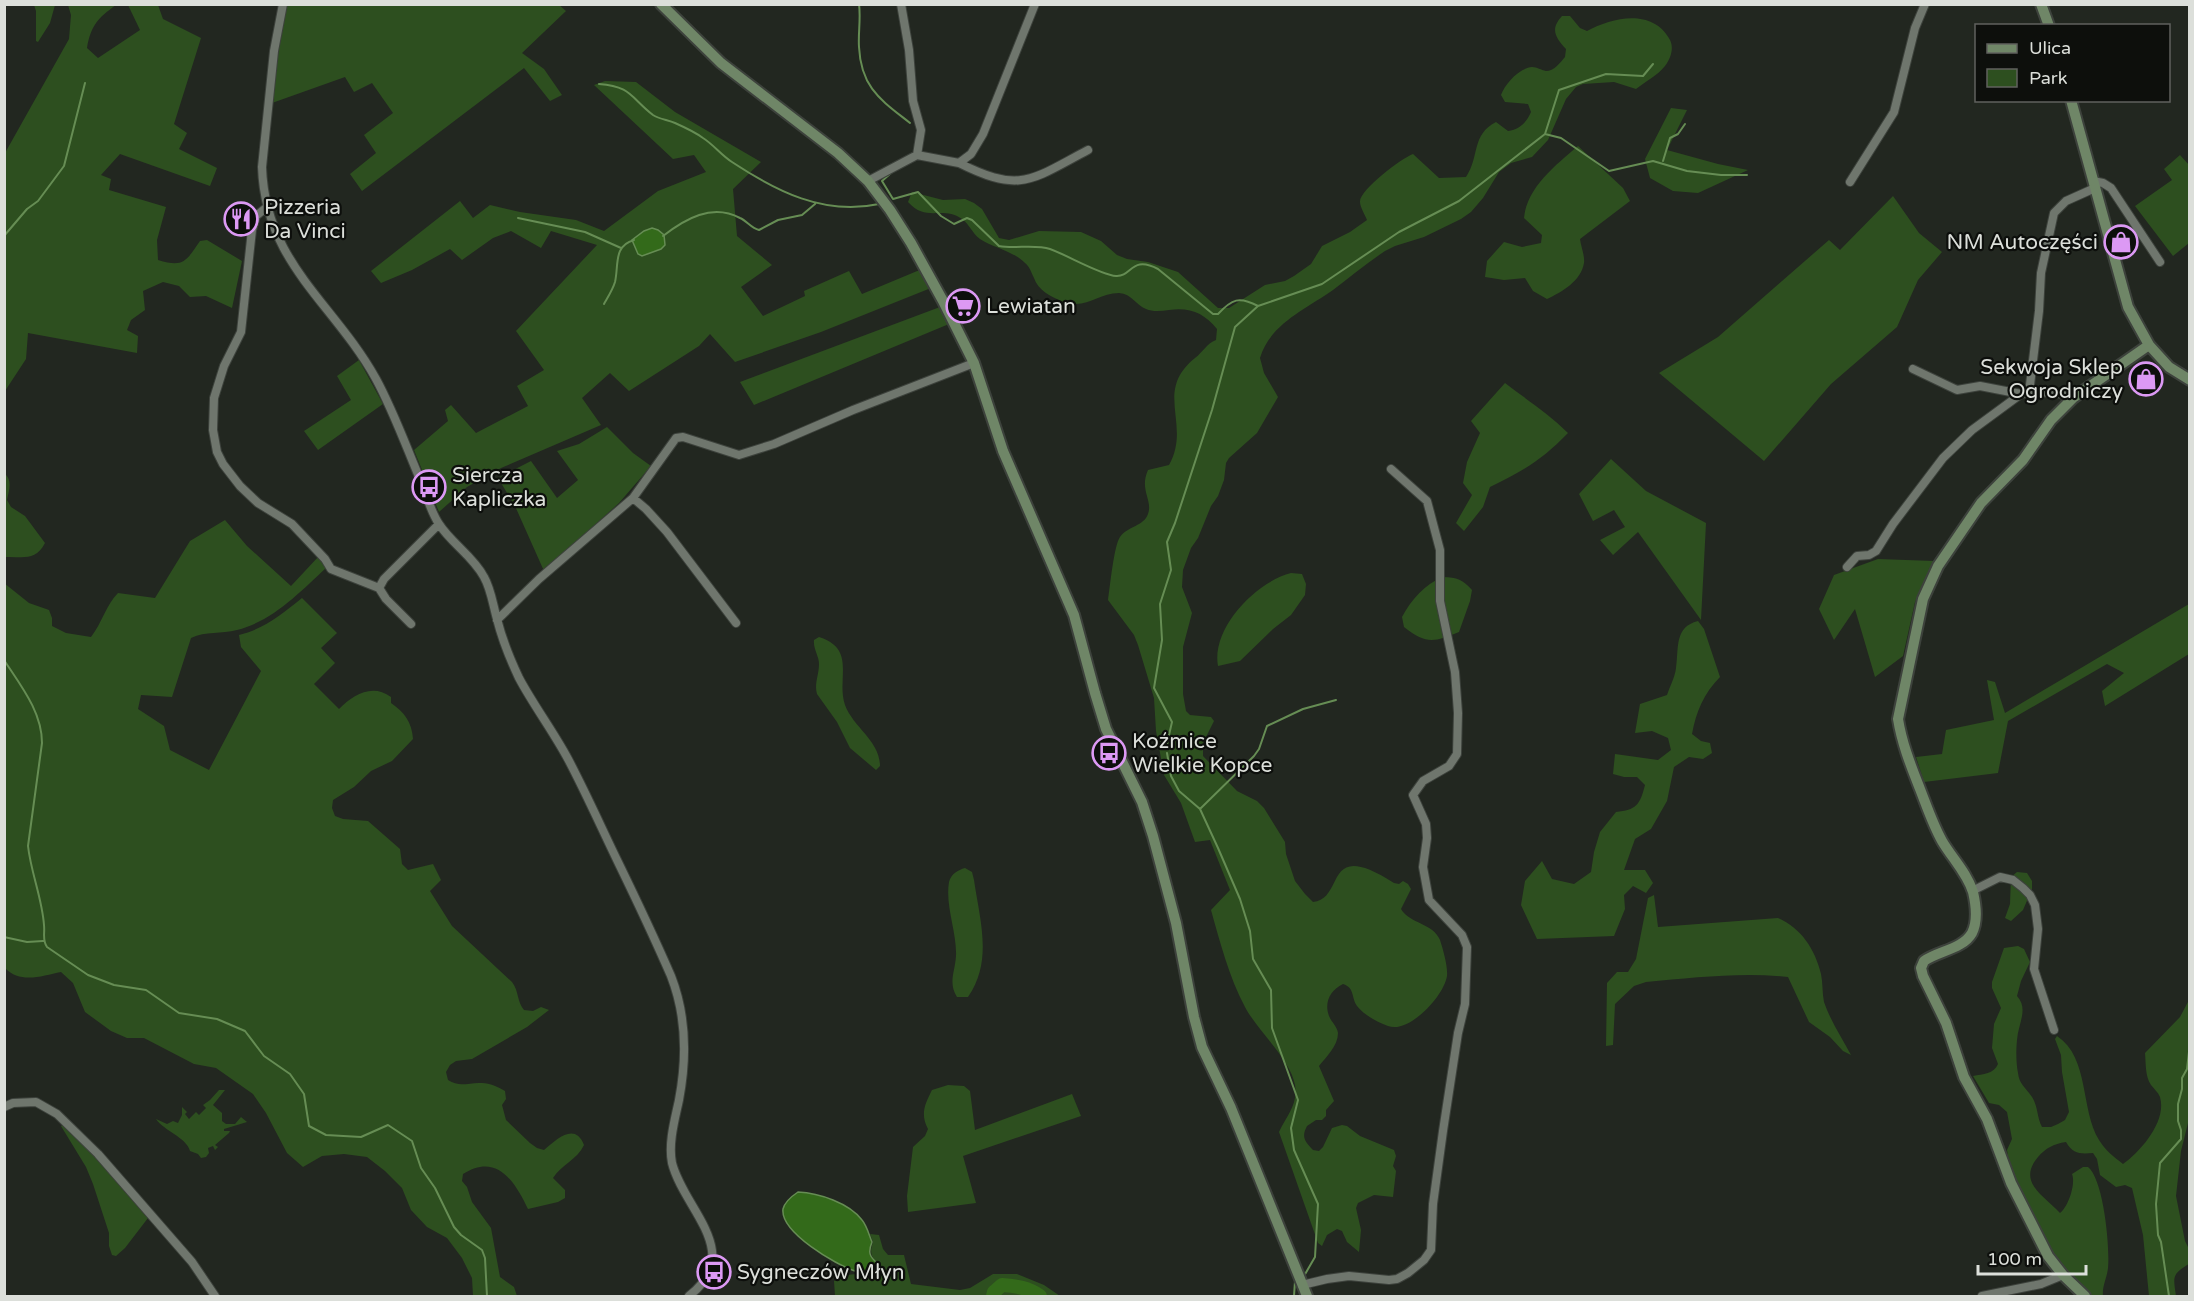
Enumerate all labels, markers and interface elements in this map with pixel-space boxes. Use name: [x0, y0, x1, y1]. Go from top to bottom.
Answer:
legend: [1975, 24, 2170, 102]
text: Ulica: [2029, 37, 2071, 59]
text: Park: [2029, 67, 2068, 89]
place label: Pizzeria Da Vinci: [264, 195, 346, 244]
restaurant icon: Pizzeria Da Vinci: [223, 201, 259, 237]
shop icon: NM Autoczęści: [2103, 224, 2139, 260]
place label: NM Autoczęści: [1947, 230, 2098, 255]
supermarket icon: Lewiatan: [945, 288, 981, 324]
place label: Lewiatan: [986, 294, 1076, 319]
place label: Sekwoja Sklep Ogrodniczy: [1980, 355, 2123, 404]
shop icon: Sekwoja Sklep Ogrodniczy: [2128, 361, 2164, 397]
place label: Siercza Kapliczka: [452, 463, 546, 512]
bus stop icon: Siercza Kapliczka: [411, 469, 447, 505]
place label: Koźmice Wielkie Kopce: [1132, 729, 1273, 778]
bus stop icon: Koźmice Wielkie Kopce: [1091, 735, 1127, 771]
scale bar: [1978, 1238, 2086, 1276]
text: 100 m: [1987, 1248, 2042, 1270]
bus stop icon: Sygneczów Młyn: [696, 1254, 732, 1290]
place label: Sygneczów Młyn: [737, 1260, 904, 1285]

